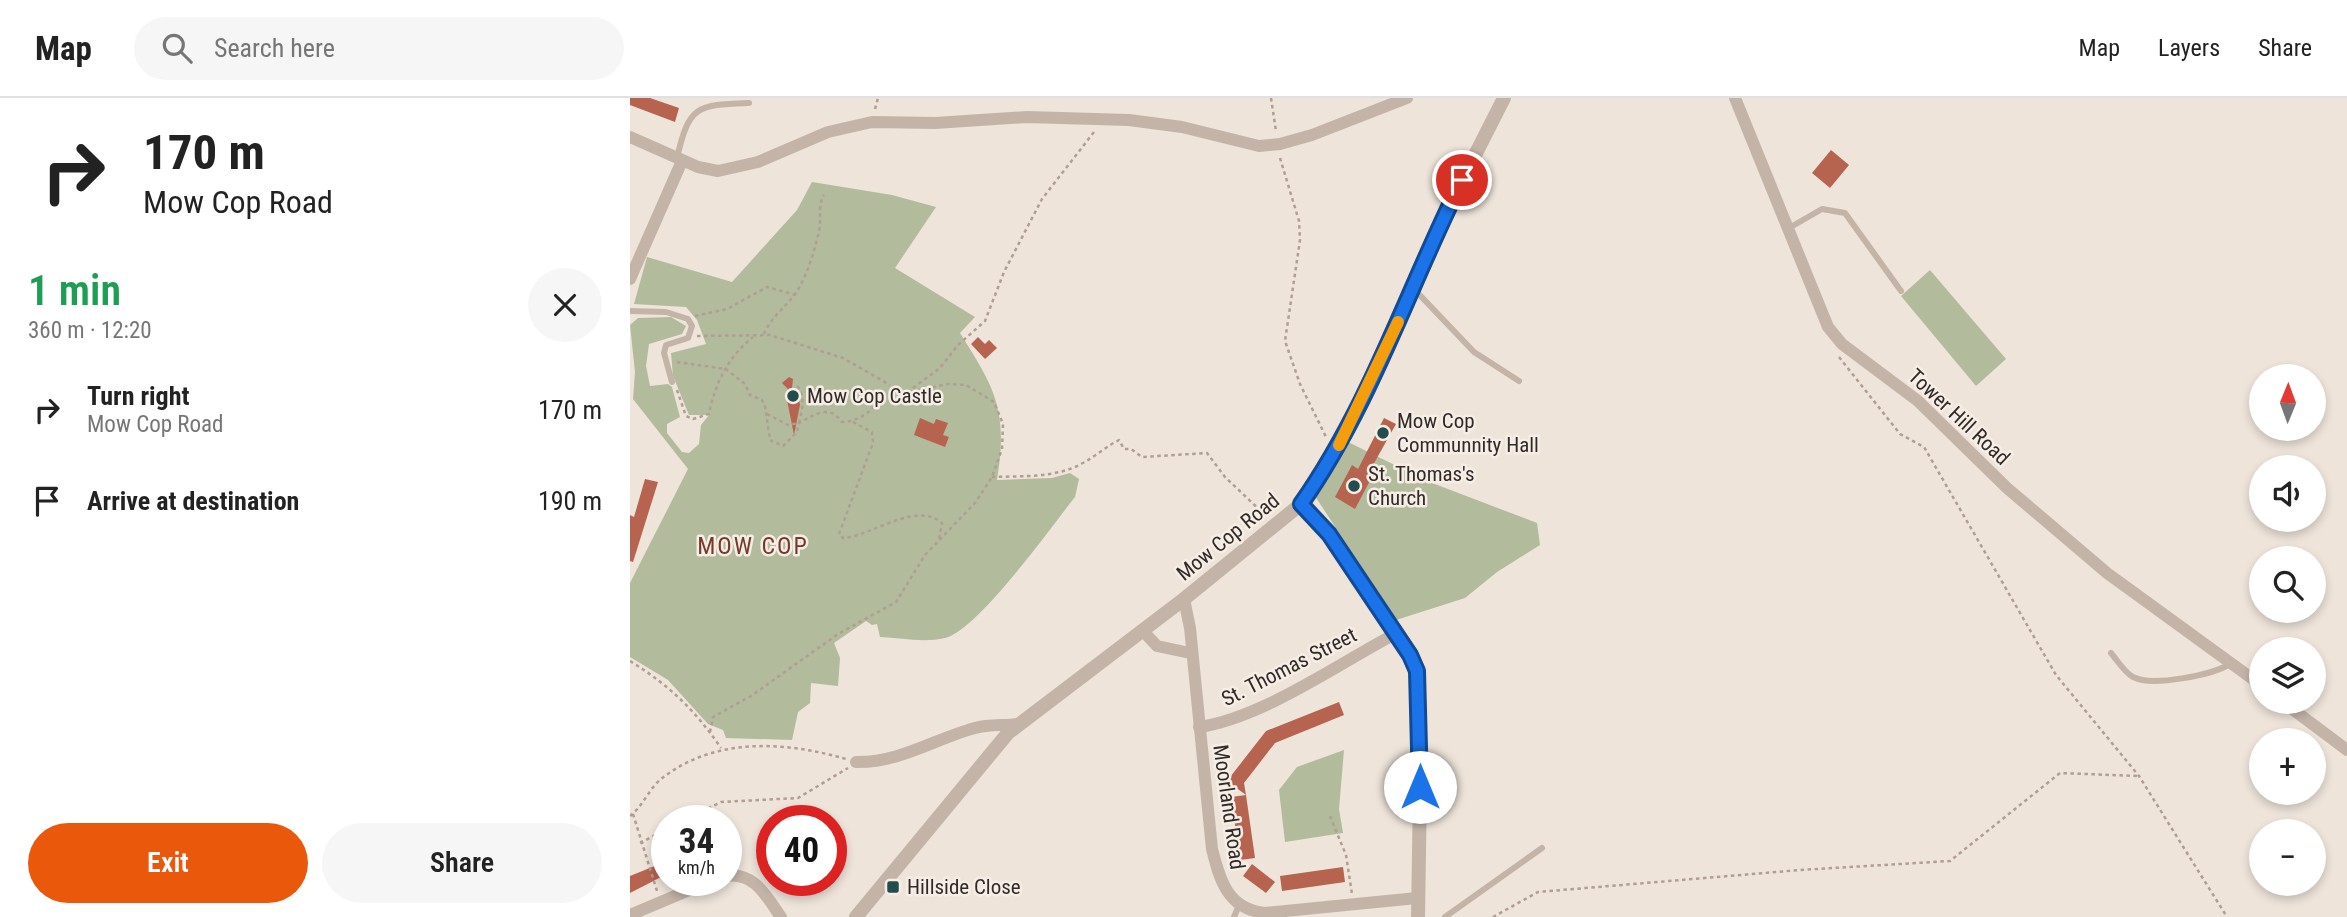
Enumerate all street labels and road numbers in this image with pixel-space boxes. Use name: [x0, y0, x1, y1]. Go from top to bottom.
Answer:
street label: Tower Hill Road: [1903, 364, 2015, 470]
street label: Mow Cop Road: [1172, 488, 1284, 586]
street label: St. Thomas Street: [1218, 623, 1360, 711]
street label: Moorland Road: [1208, 743, 1250, 871]

